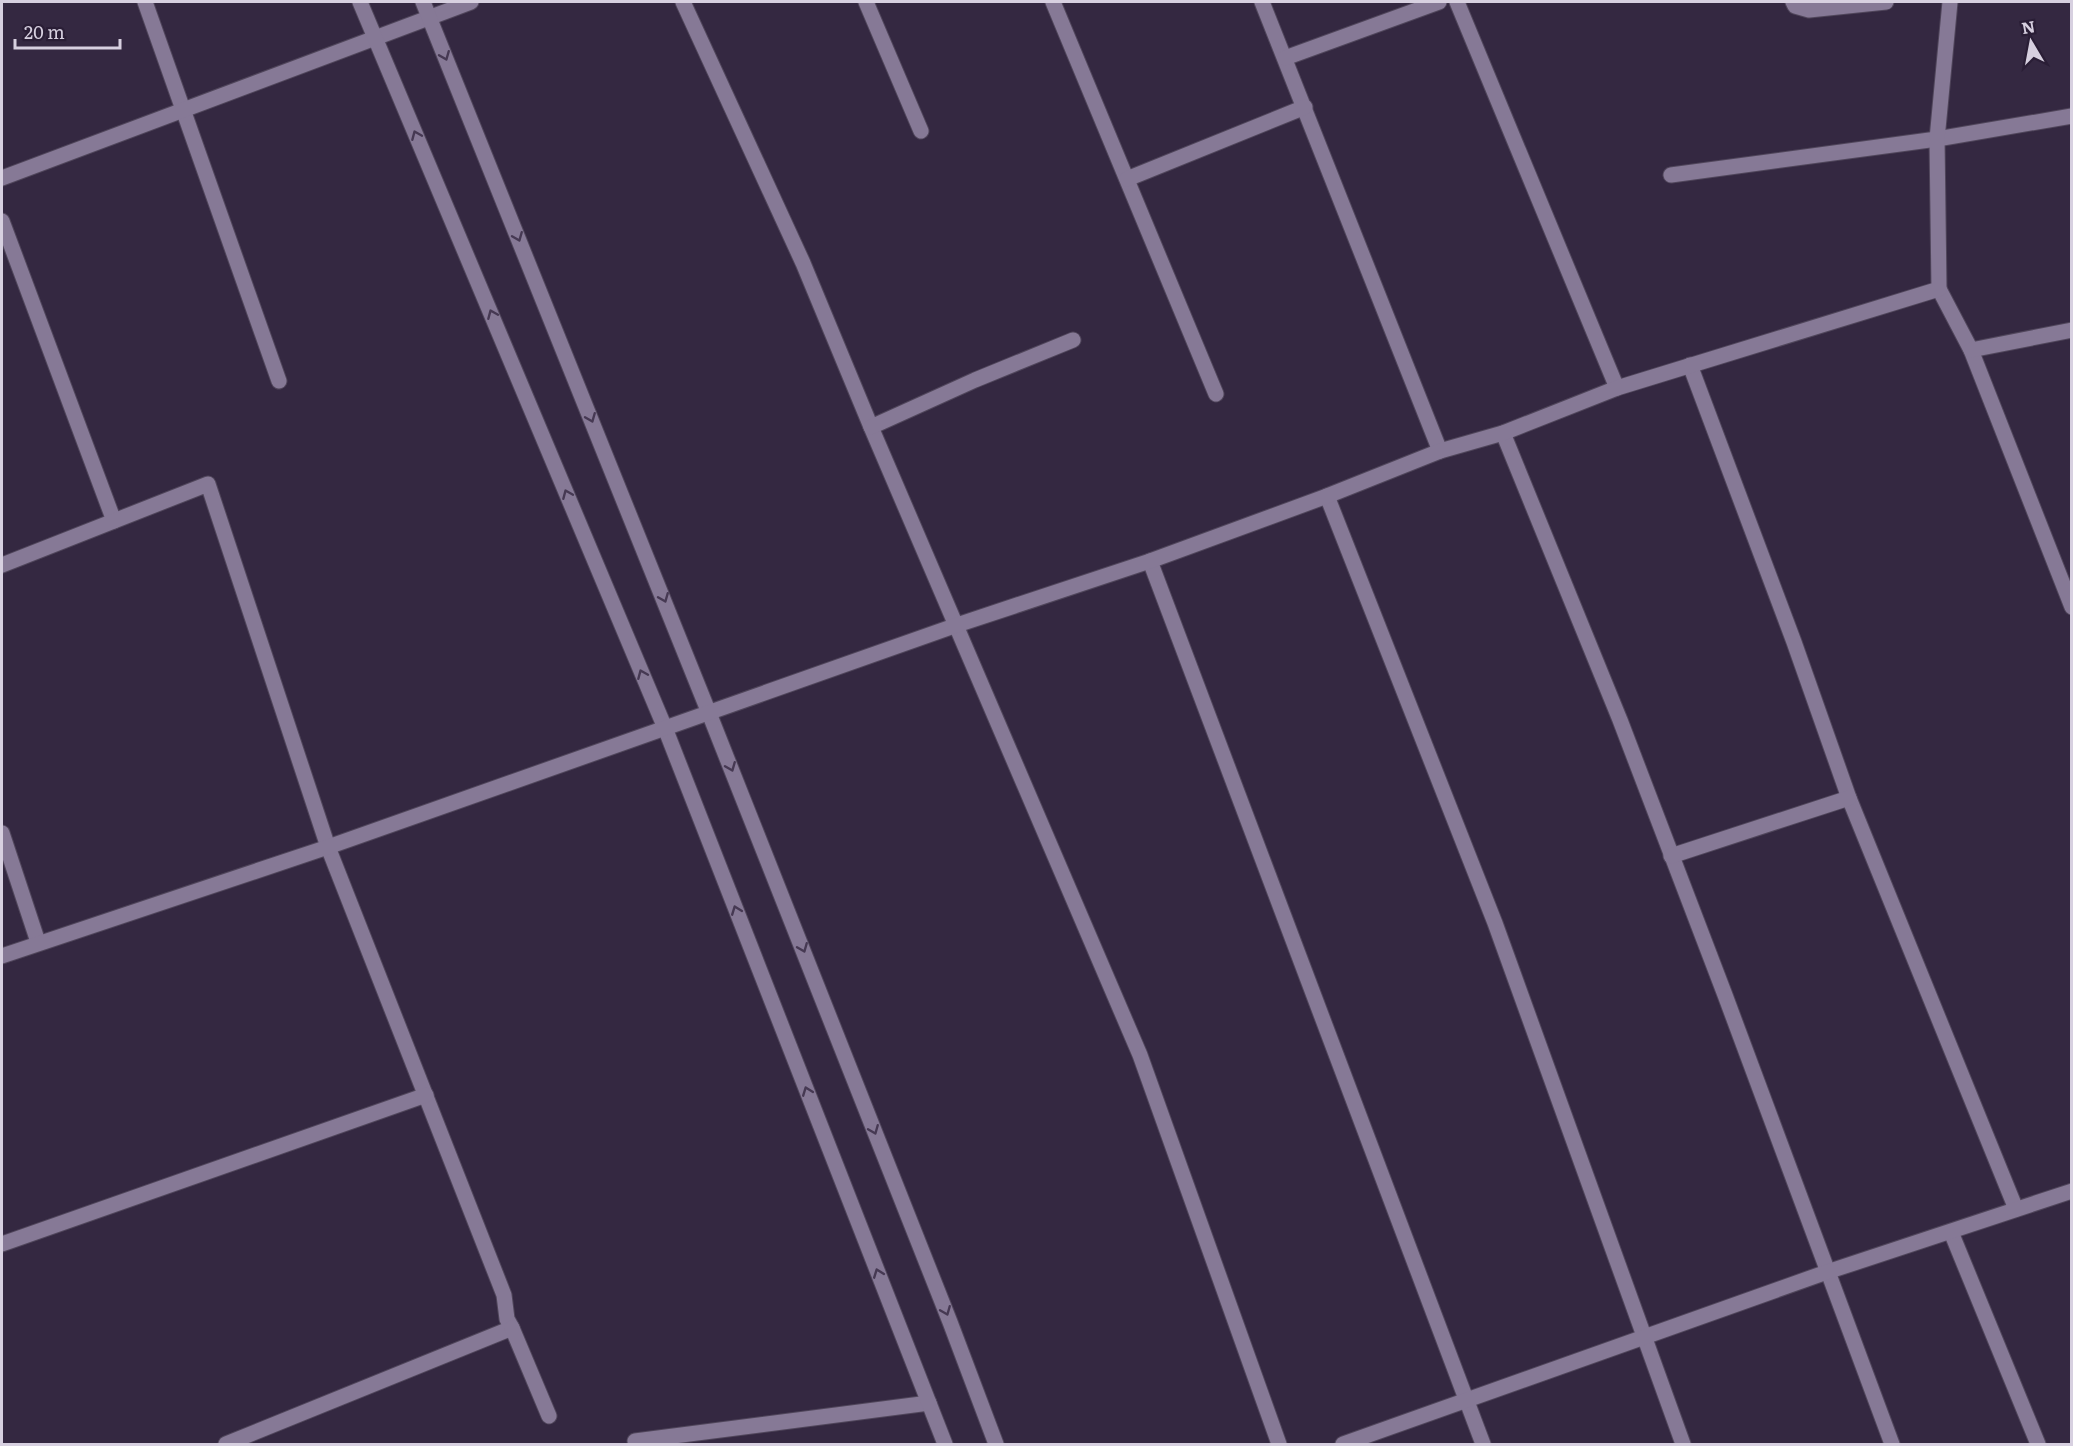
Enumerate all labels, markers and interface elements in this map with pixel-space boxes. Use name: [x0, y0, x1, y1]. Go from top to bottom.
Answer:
scale bar: [15, 12, 120, 50]
north arrow: [2001, 12, 2061, 72]
text: N: [2020, 13, 2037, 39]
text: 20 m: [24, 18, 65, 45]
one-way arrow: [438, 49, 450, 60]
one-way arrow: [411, 130, 423, 141]
one-way arrow: [511, 230, 523, 241]
one-way arrow: [487, 310, 499, 321]
one-way arrow: [584, 411, 596, 422]
one-way arrow: [562, 490, 574, 501]
one-way arrow: [656, 593, 669, 603]
one-way arrow: [637, 669, 649, 680]
one-way arrow: [724, 761, 736, 772]
one-way arrow: [731, 905, 743, 916]
one-way arrow: [795, 943, 808, 953]
one-way arrow: [802, 1086, 814, 1097]
one-way arrow: [867, 1123, 879, 1134]
one-way arrow: [873, 1268, 885, 1279]
one-way arrow: [939, 1305, 951, 1316]

